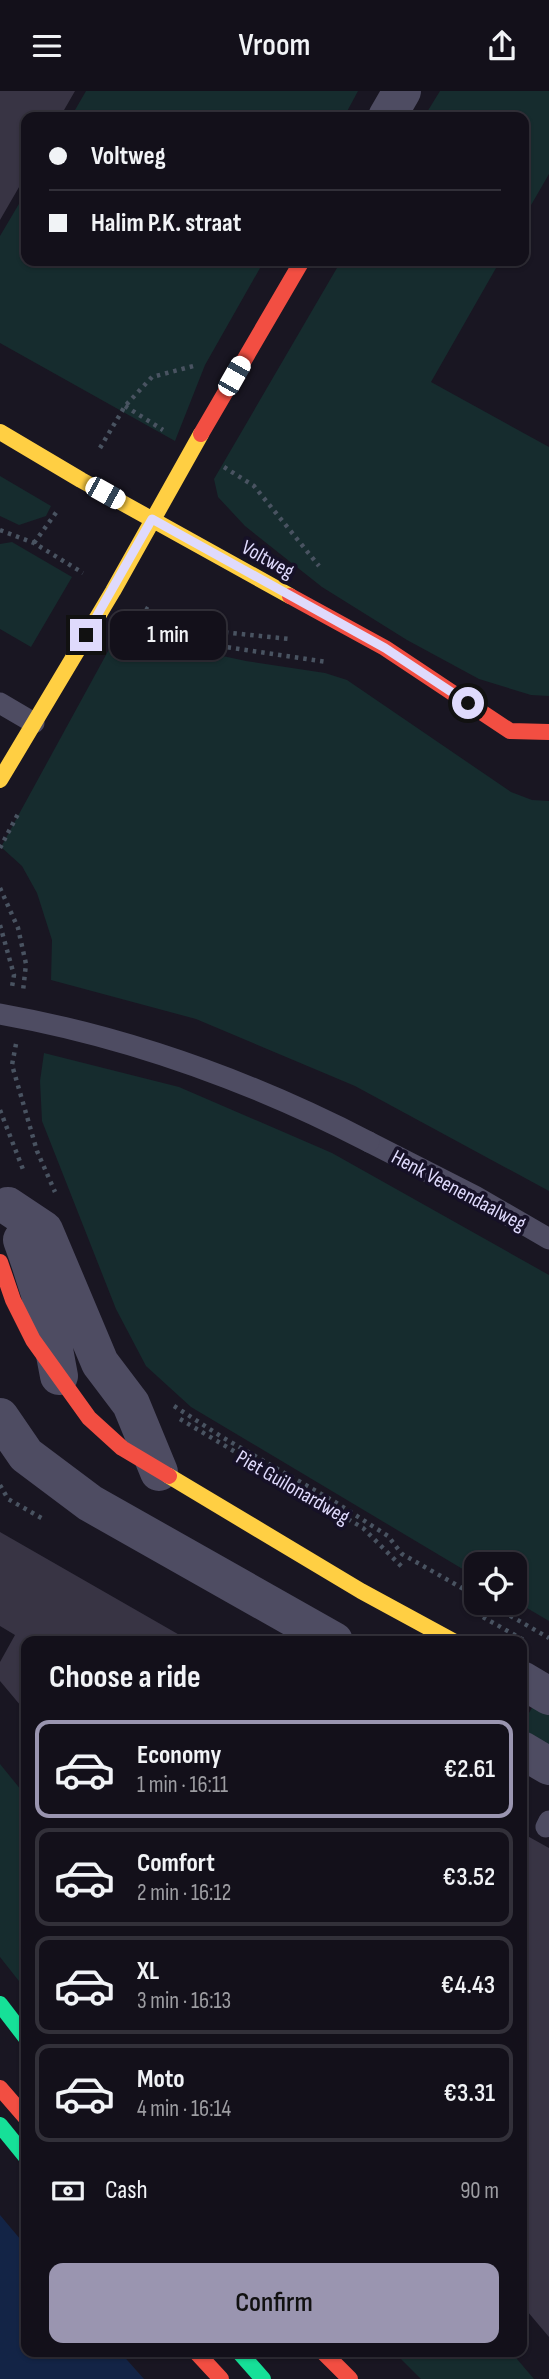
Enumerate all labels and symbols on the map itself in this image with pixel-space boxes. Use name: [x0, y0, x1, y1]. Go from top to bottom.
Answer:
car: [215, 353, 254, 399]
car: [82, 474, 129, 512]
street label: Voltweg: [237, 535, 298, 584]
callout: 1 min: [110, 611, 226, 659]
route end: [70, 619, 102, 651]
route start: [452, 687, 484, 719]
street label: Henk Veenendaalweg: [387, 1144, 530, 1236]
street label: Piet Guilonardweg: [232, 1445, 354, 1530]

